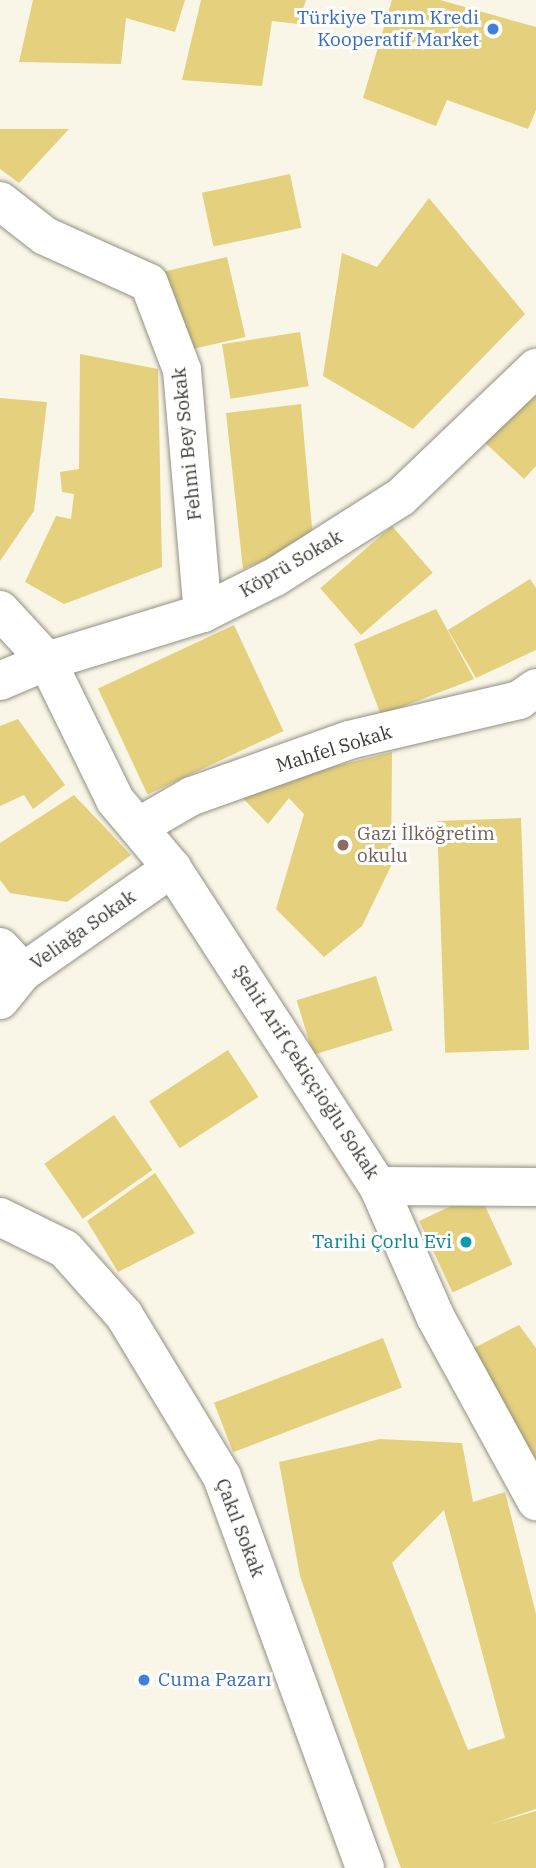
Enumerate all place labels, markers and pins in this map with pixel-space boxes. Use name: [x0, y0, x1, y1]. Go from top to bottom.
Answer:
place label: Türkiye Tarım Kredi Kooperatif Market: [297, 7, 479, 51]
marker: Türkiye Tarım Kredi Kooperatif Market: [485, 21, 501, 37]
place label: Gazi İlköğretim okulu: [357, 823, 495, 867]
marker: Gazi İlköğretim okulu: [335, 837, 351, 853]
place label: Tarihi Çorlu Evi: [312, 1231, 452, 1253]
marker: Tarihi Çorlu Evi: [458, 1234, 474, 1250]
place label: Cuma Pazarı: [158, 1669, 271, 1691]
marker: Cuma Pazarı: [136, 1672, 152, 1688]

